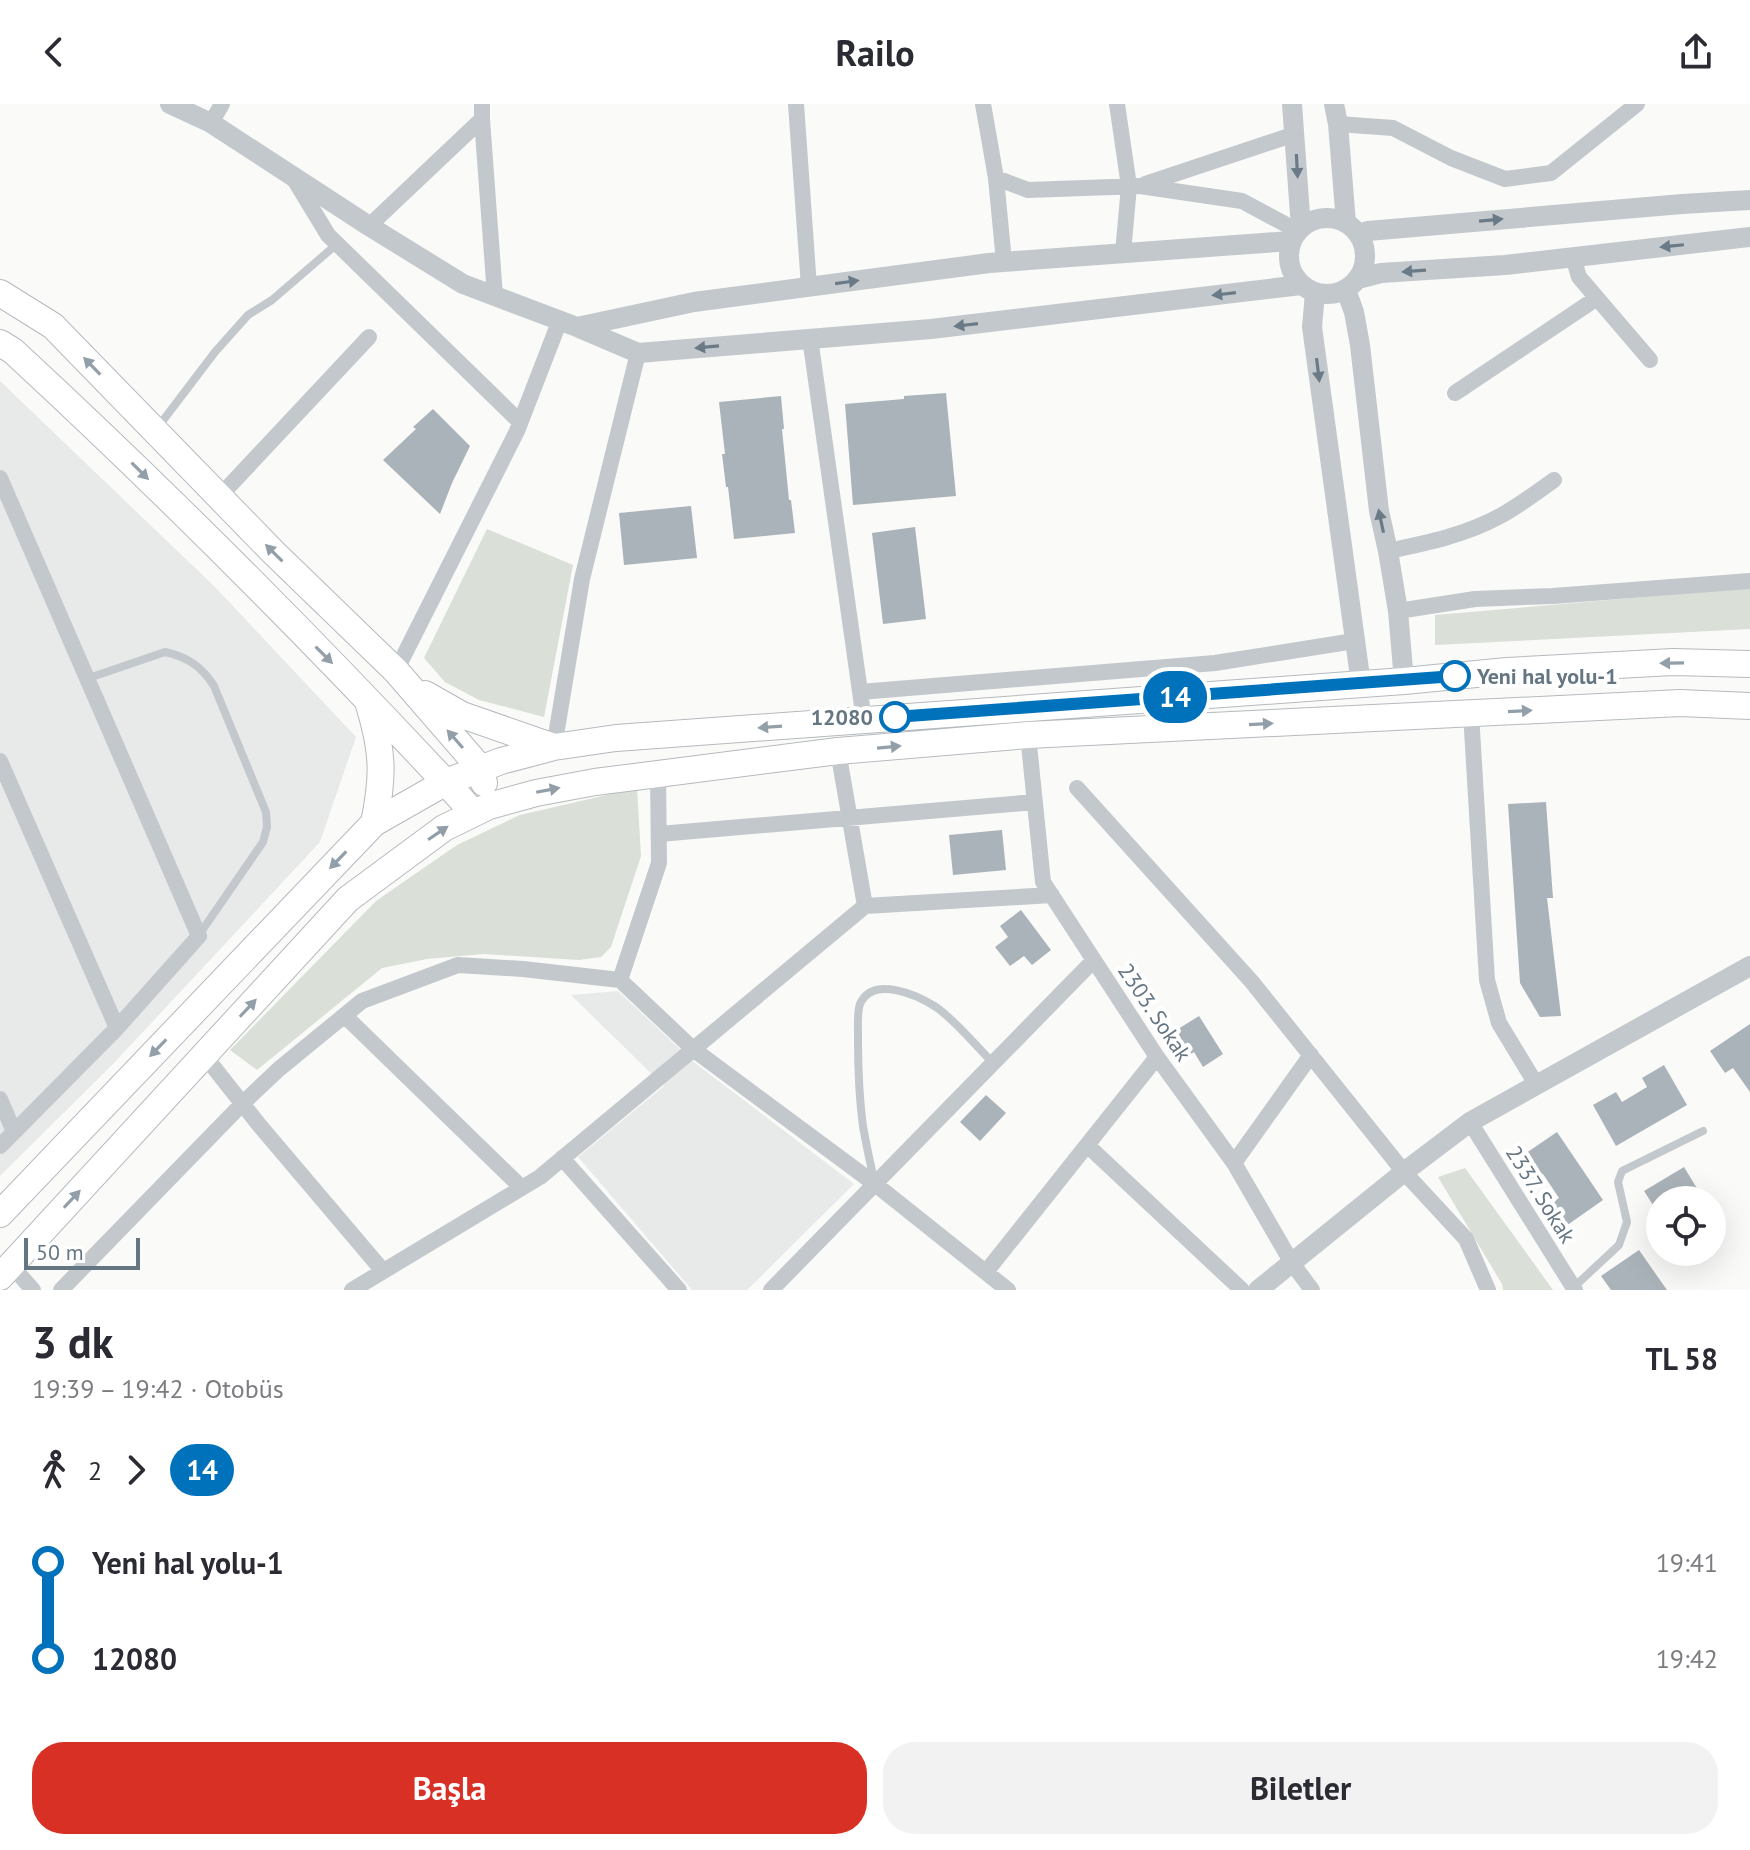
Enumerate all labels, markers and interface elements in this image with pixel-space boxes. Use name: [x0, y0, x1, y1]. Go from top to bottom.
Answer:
text: Railo: [835, 29, 915, 76]
icon: back: [32, 30, 76, 74]
icon: share: [1674, 30, 1718, 74]
one-way arrow: [1290, 154, 1303, 179]
one-way arrow: [1479, 213, 1504, 226]
one-way arrow: [1660, 240, 1685, 253]
one-way arrow: [1401, 265, 1426, 278]
one-way arrow: [835, 275, 860, 288]
one-way arrow: [1211, 288, 1236, 301]
one-way arrow: [953, 318, 978, 331]
one-way arrow: [694, 341, 719, 354]
one-way arrow: [83, 357, 101, 376]
one-way arrow: [1312, 358, 1325, 383]
one-way arrow: [130, 461, 149, 480]
one-way arrow: [1374, 508, 1387, 533]
one-way arrow: [265, 544, 284, 563]
one-way arrow: [314, 645, 333, 664]
one-way arrow: [1659, 656, 1684, 669]
marker: Yeni hal yolu-1: [1440, 661, 1470, 691]
place label: Yeni hal yolu-1: [1476, 662, 1618, 690]
line badge: 14: [1139, 671, 1211, 723]
text: 14: [1159, 678, 1191, 715]
marker: 12080: [880, 702, 910, 732]
place label: 12080: [811, 703, 873, 731]
one-way arrow: [1508, 704, 1533, 717]
one-way arrow: [1249, 717, 1274, 730]
one-way arrow: [757, 721, 782, 734]
one-way arrow: [447, 729, 464, 749]
one-way arrow: [877, 740, 902, 753]
one-way arrow: [536, 784, 561, 796]
one-way arrow: [428, 826, 449, 841]
one-way arrow: [329, 850, 348, 869]
street label: 2303. Sokak: [1112, 958, 1198, 1067]
one-way arrow: [238, 998, 256, 1017]
one-way arrow: [150, 1038, 168, 1057]
street label: 2337. Sokak: [1500, 1140, 1582, 1248]
map controls: [1646, 1186, 1726, 1266]
button: locate: [1646, 1186, 1726, 1266]
one-way arrow: [62, 1190, 80, 1209]
scale bar: [24, 1234, 140, 1270]
text: 50 m: [36, 1238, 84, 1266]
text: 3 dk: [32, 1313, 113, 1370]
text: TL 58: [1645, 1339, 1718, 1378]
text: 19:39 – 19:42 · Otobüs: [32, 1372, 284, 1405]
icon: walk: [32, 1448, 76, 1492]
icon: forward: [114, 1448, 158, 1492]
text: 14: [186, 1451, 218, 1488]
text: 2: [88, 1454, 102, 1487]
text: Yeni hal yolu-1: [92, 1543, 284, 1582]
text: 19:41: [1656, 1546, 1718, 1579]
text: 12080: [92, 1639, 177, 1678]
text: 19:42: [1656, 1642, 1718, 1675]
button: Başla: [32, 1742, 867, 1834]
button: Biletler: [883, 1742, 1718, 1834]

